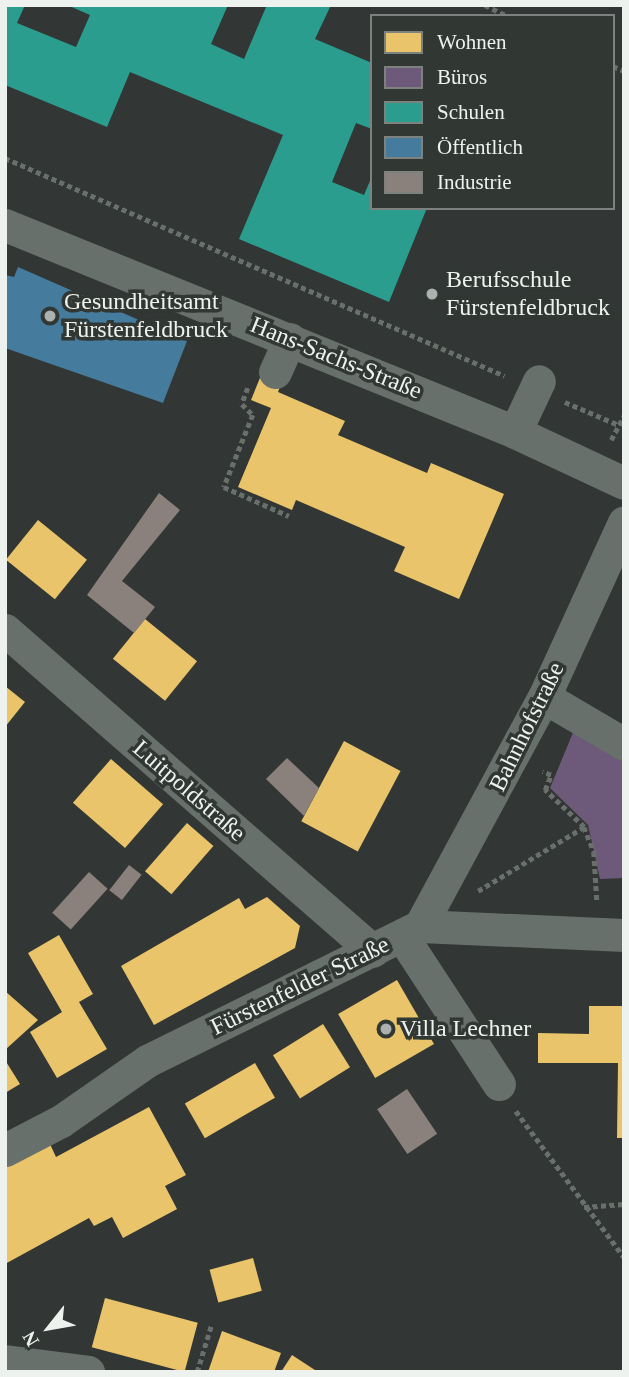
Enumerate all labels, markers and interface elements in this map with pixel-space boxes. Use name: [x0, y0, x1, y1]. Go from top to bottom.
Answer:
legend: [370, 14, 615, 210]
text: Wohnen: [437, 30, 506, 54]
text: Büros: [437, 65, 487, 89]
text: Schulen: [437, 100, 505, 124]
text: Öffentlich: [437, 135, 523, 159]
text: Industrie: [437, 170, 512, 194]
place label: Berufsschule Fürstenfeldbruck: [446, 266, 610, 322]
marker: Berufsschule Fürstenfeldbruck: [424, 286, 440, 302]
place label: Gesundheitsamt Fürstenfeldbruck: [64, 288, 228, 344]
marker: Gesundheitsamt Fürstenfeldbruck: [42, 308, 58, 324]
street label: Hans-Sachs-Straße: [246, 310, 426, 406]
street label: Bahnhofstraße: [483, 658, 571, 796]
street label: Luitpoldstraße: [127, 734, 251, 848]
street label: Fürstenfelder Straße: [206, 930, 394, 1042]
place label: Villa Lechner: [400, 1015, 531, 1043]
marker: Villa Lechner: [378, 1021, 394, 1037]
north arrow: [14, 1293, 84, 1363]
text: N: [18, 1328, 43, 1350]

